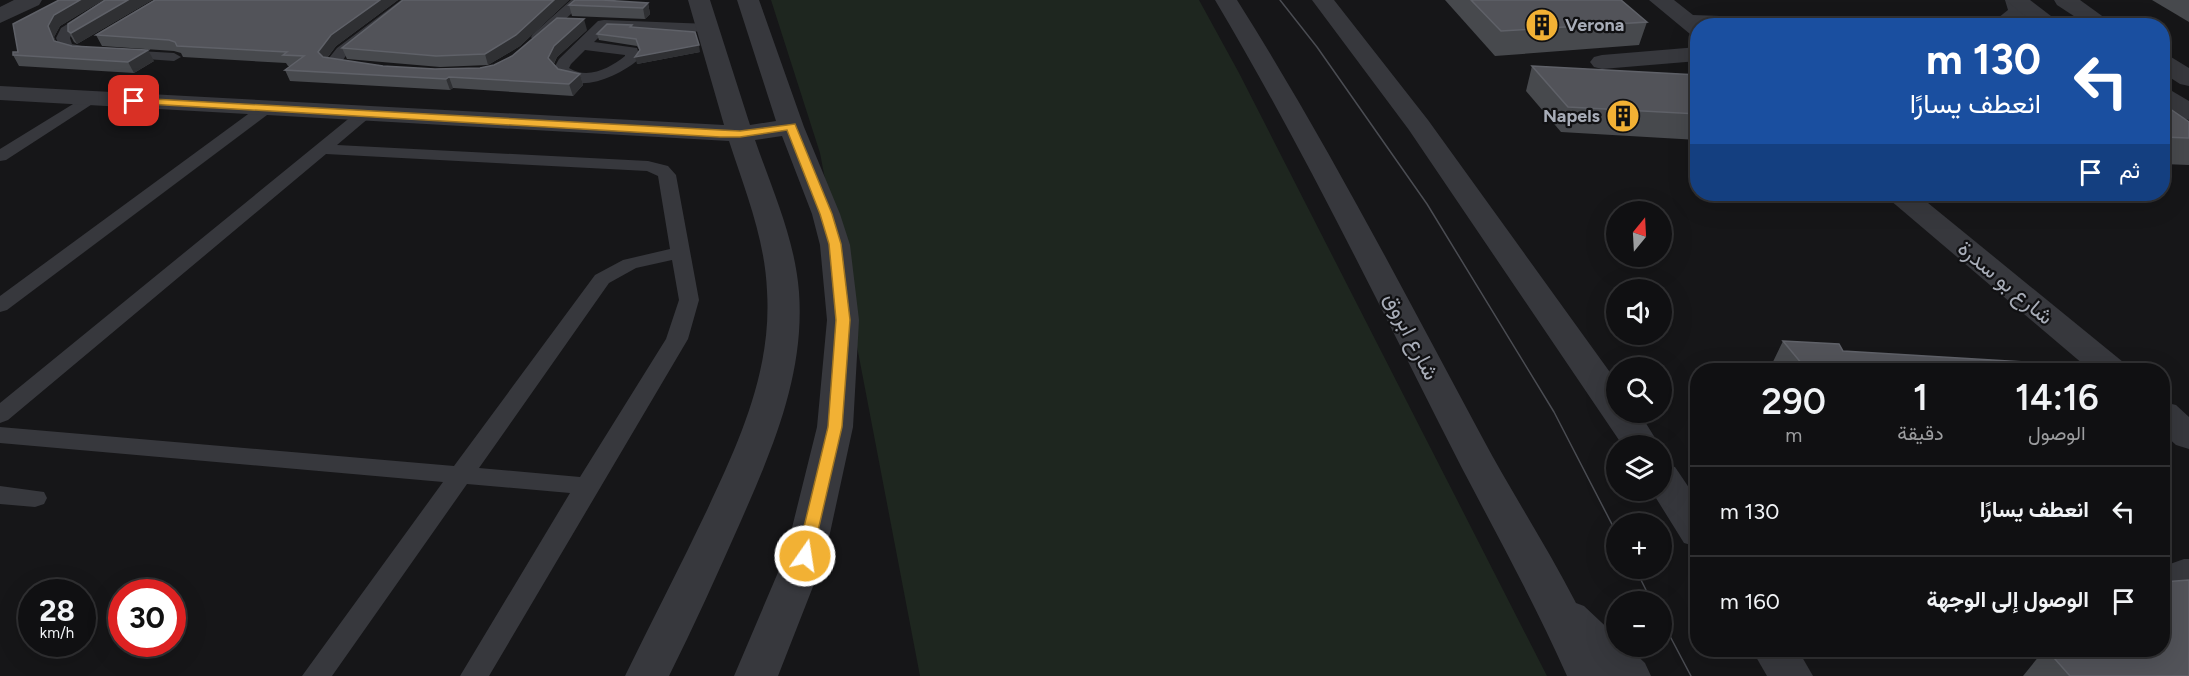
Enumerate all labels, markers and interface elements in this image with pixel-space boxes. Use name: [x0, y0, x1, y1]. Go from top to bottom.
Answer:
building icon: Verona: [1524, 7, 1560, 43]
place label: Verona: [1565, 14, 1624, 36]
text: 130 m: [1926, 34, 2041, 85]
icon: left: [2062, 42, 2140, 120]
pin: [108, 75, 159, 126]
icon: arrive: [117, 84, 150, 117]
text: انعطف يسارًا: [1910, 87, 2041, 120]
building icon: Napels: [1605, 98, 1641, 134]
place label: Napels: [1543, 105, 1601, 127]
icon: arrive: [2074, 156, 2107, 189]
text: ثم: [2119, 157, 2140, 184]
north arrow: [1606, 201, 1672, 267]
map controls: [1606, 201, 1672, 657]
street label: شارع بو سدرة: [1952, 235, 2059, 331]
button: sound: [1606, 279, 1672, 345]
street label: شارع ابروق: [1377, 288, 1445, 385]
button: search: [1606, 357, 1672, 423]
text: 1: [1913, 376, 1928, 419]
text: 14:16: [2015, 376, 2099, 419]
text: 290: [1761, 380, 1826, 423]
text: دقيقة: [1897, 421, 1944, 445]
text: الوصول: [2028, 421, 2086, 445]
text: m: [1785, 423, 1802, 447]
button: layers: [1606, 435, 1672, 501]
icon: left: [2107, 495, 2140, 528]
text: انعطف يسارًا: [1980, 496, 2089, 523]
text: 130 m: [1720, 498, 1779, 525]
button: +: [1606, 513, 1672, 579]
position arrow: [773, 524, 837, 588]
speed limit sign: 30: [108, 579, 186, 657]
icon: arrive: [2107, 585, 2140, 618]
text: الوصول إلى الوجهة: [1926, 586, 2089, 613]
text: 160 m: [1720, 588, 1780, 615]
button: −: [1606, 591, 1672, 657]
text: 28: [39, 592, 75, 629]
text: km/h: [40, 624, 74, 642]

